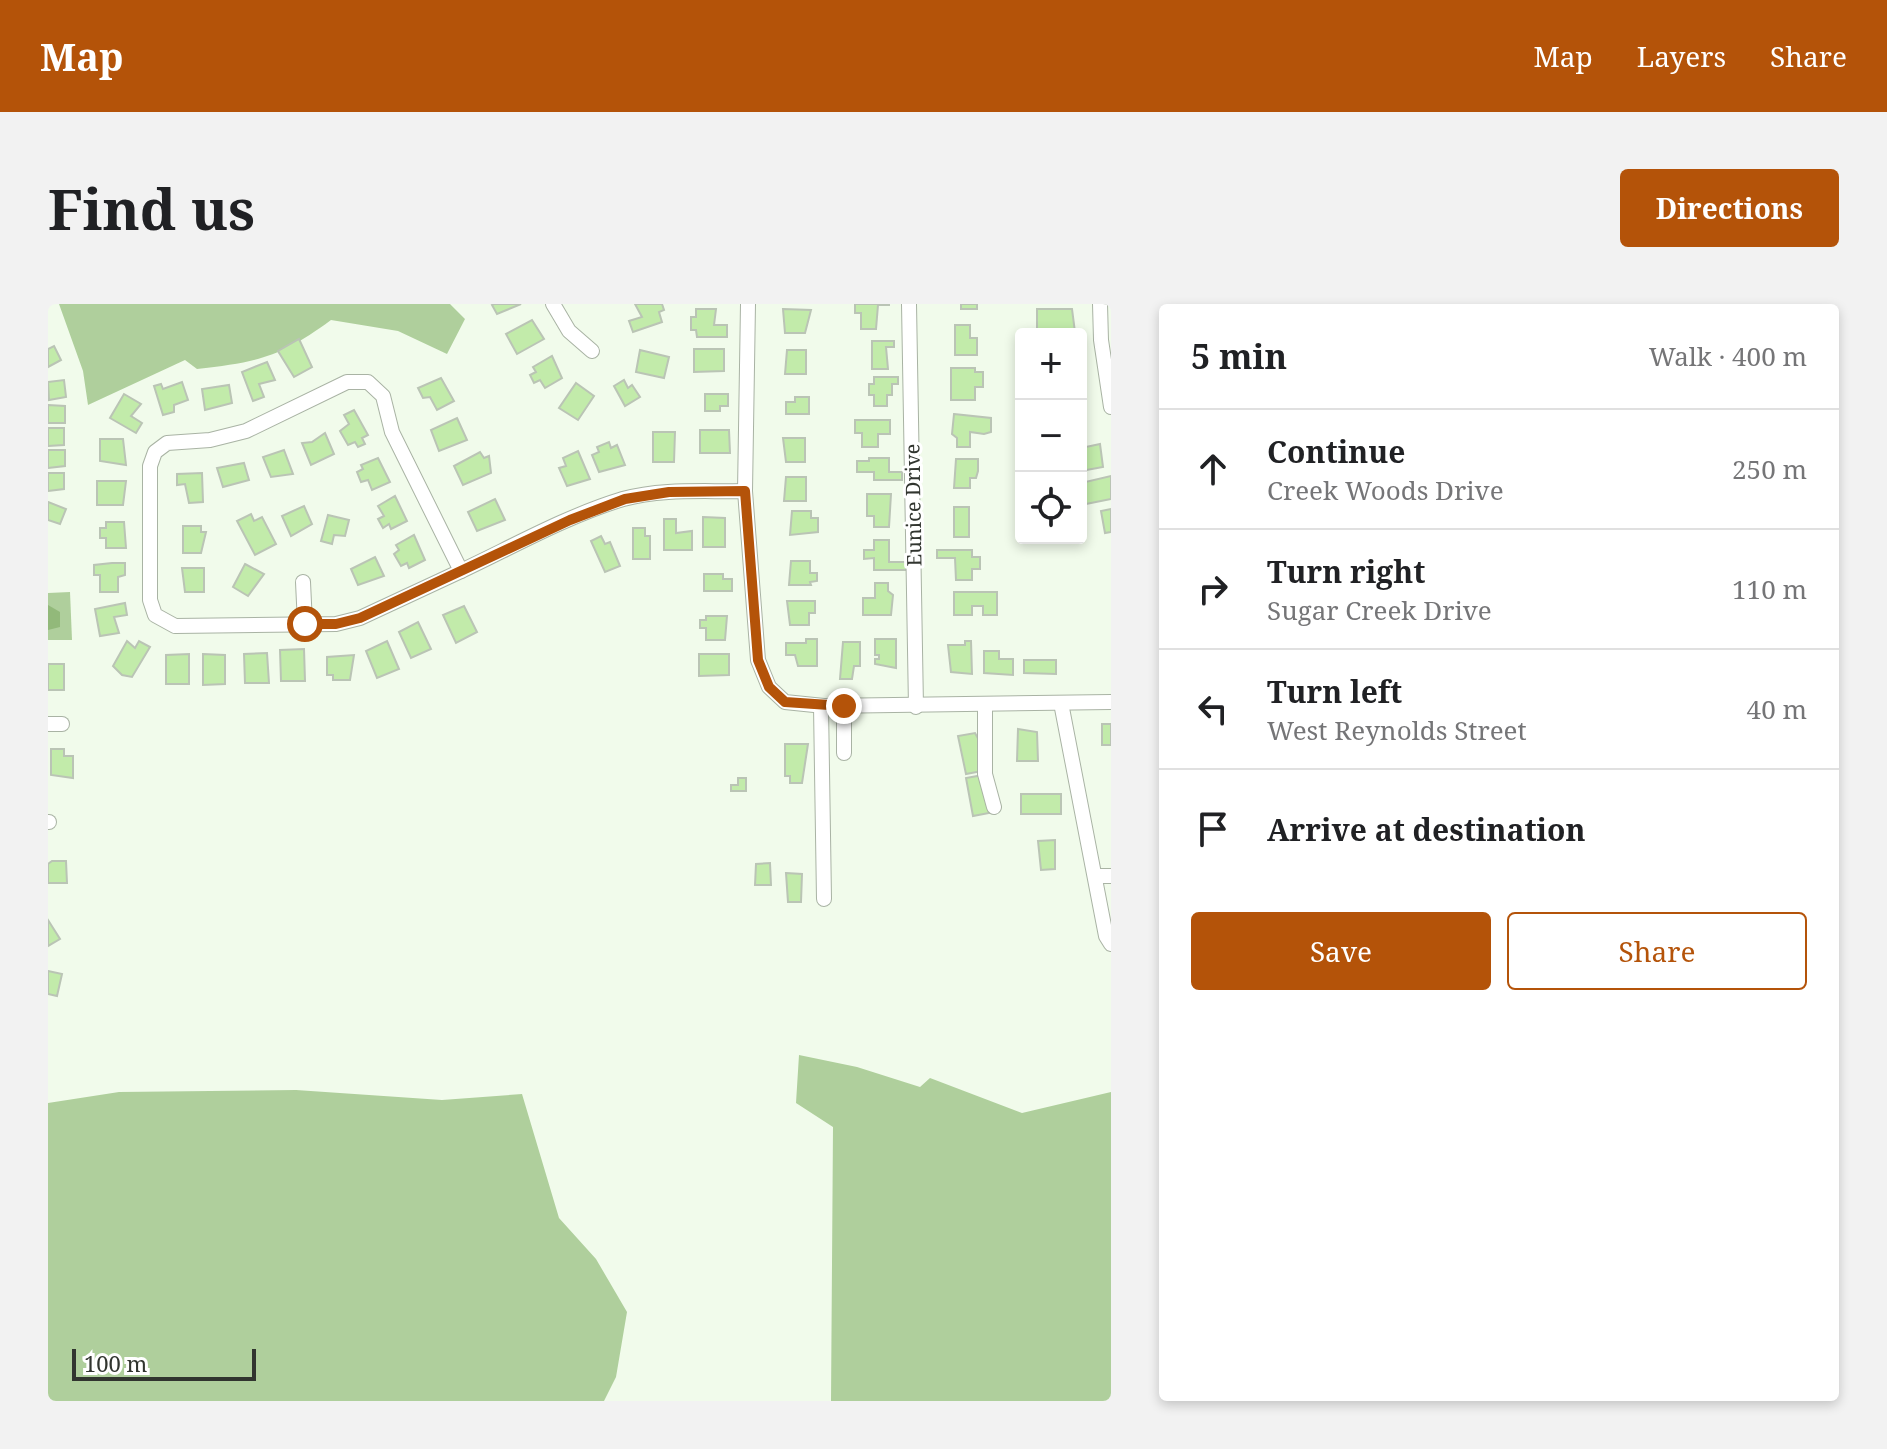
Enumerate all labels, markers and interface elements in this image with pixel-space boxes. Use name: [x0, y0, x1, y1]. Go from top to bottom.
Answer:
text: Map: [40, 30, 124, 82]
text: Map: [1534, 37, 1593, 75]
text: Layers: [1637, 37, 1726, 75]
text: Share: [1770, 37, 1847, 75]
button: Directions: [1620, 169, 1839, 247]
text: Find us: [48, 170, 255, 246]
map controls: [1015, 328, 1087, 544]
button: +: [1015, 328, 1087, 400]
text: 5 min: [1191, 333, 1287, 379]
text: Walk · 400 m: [1649, 338, 1807, 374]
button: −: [1015, 400, 1087, 472]
text: Continue: [1267, 431, 1405, 472]
street label: Eunice Drive: [898, 443, 928, 567]
icon: ahead: [1191, 447, 1235, 491]
text: 250 m: [1732, 451, 1807, 487]
button: locate: [1015, 472, 1087, 544]
text: Creek Woods Drive: [1267, 472, 1504, 508]
text: Turn right: [1267, 551, 1425, 592]
icon: right: [1191, 567, 1235, 611]
text: 110 m: [1732, 571, 1807, 607]
text: Sugar Creek Drive: [1267, 592, 1492, 628]
route start: [287, 606, 323, 642]
text: Turn left: [1267, 671, 1402, 712]
icon: left: [1191, 687, 1235, 731]
route end: [826, 688, 862, 724]
text: 40 m: [1747, 691, 1807, 727]
text: West Reynolds Street: [1267, 712, 1527, 748]
icon: arrive: [1191, 807, 1235, 851]
text: Arrive at destination: [1267, 809, 1586, 850]
button: Save: [1191, 912, 1491, 990]
button: Share: [1507, 912, 1807, 990]
scale bar: [72, 1345, 256, 1381]
text: 100 m: [84, 1348, 147, 1378]

